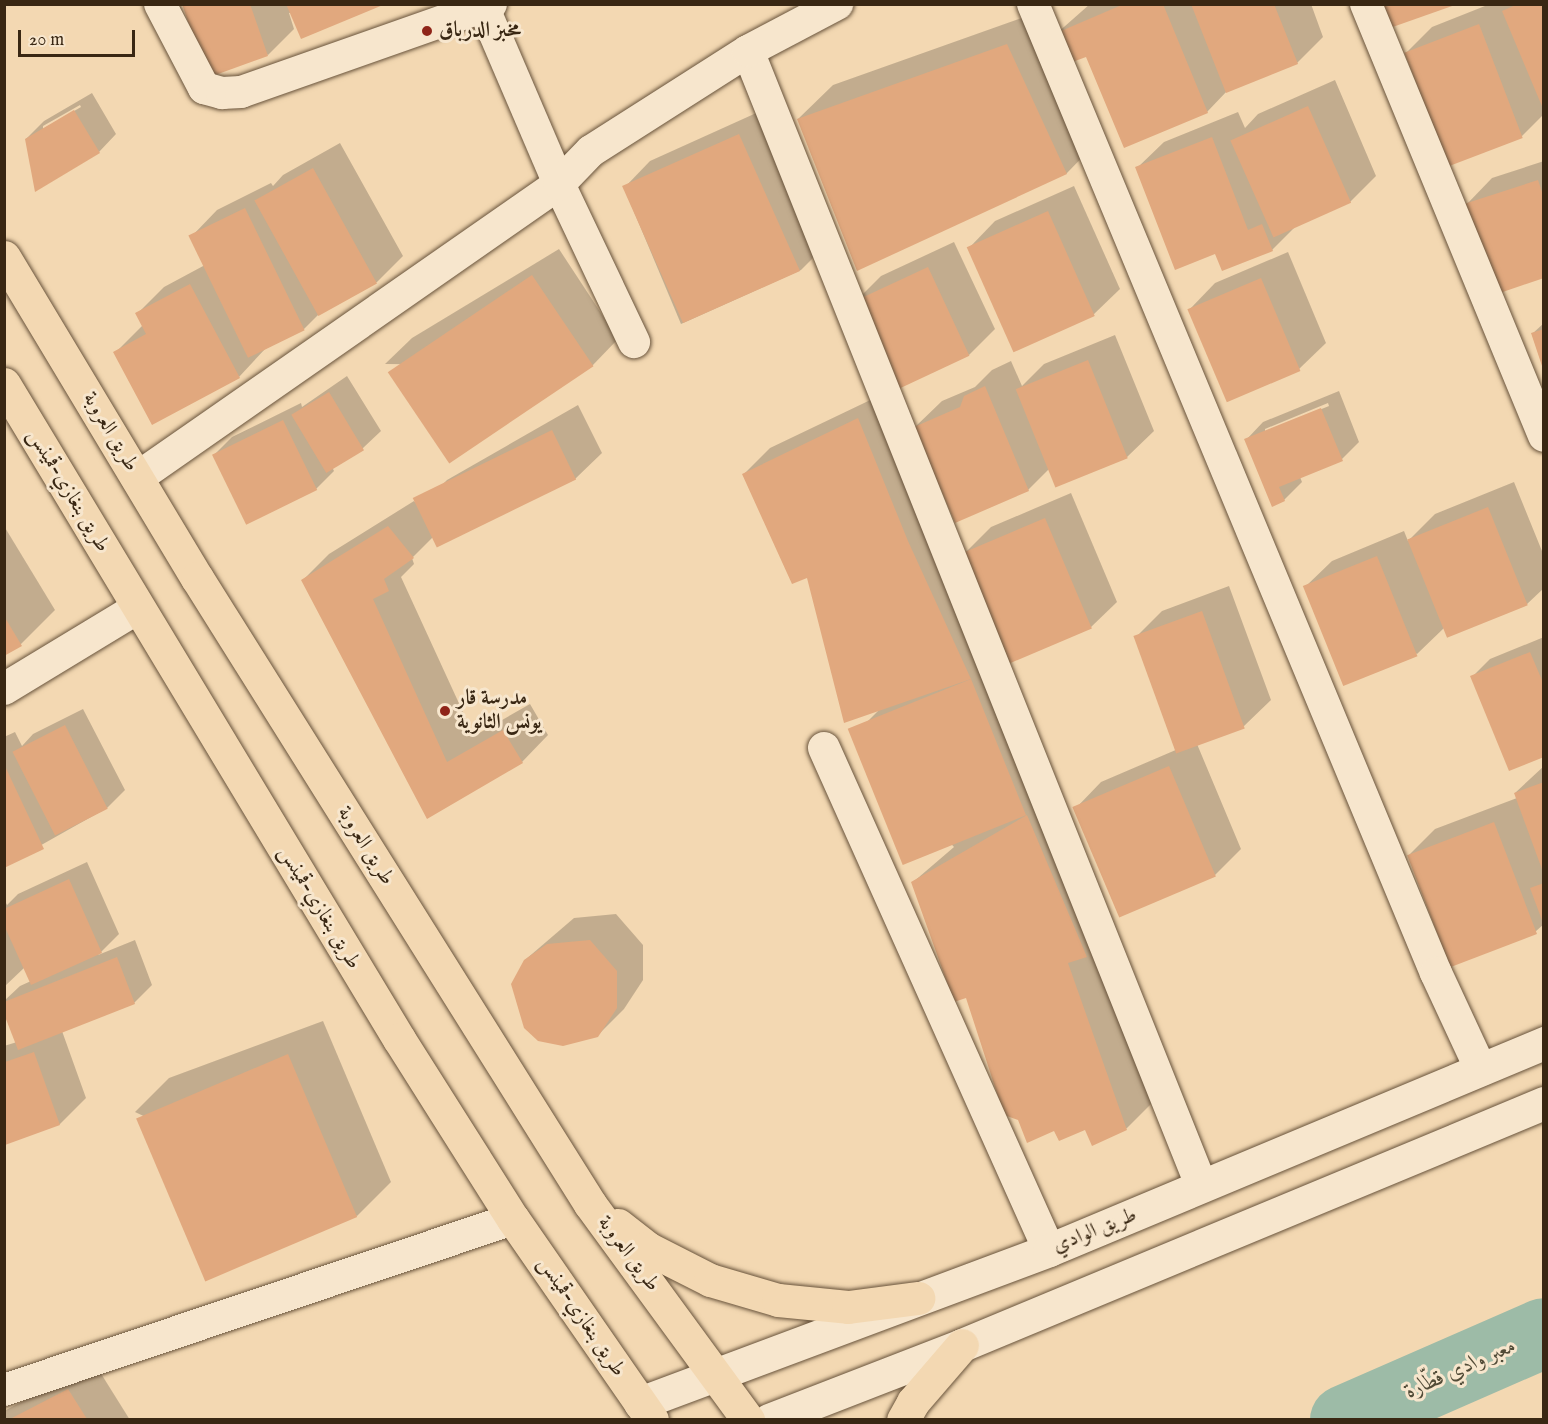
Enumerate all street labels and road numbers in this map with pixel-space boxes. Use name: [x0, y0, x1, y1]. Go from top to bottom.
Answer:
street label: طريق العروبة: [76, 388, 144, 476]
street label: طريق بنغازي-قمينس: [21, 425, 115, 557]
street label: طريق العروبة: [331, 802, 399, 890]
street label: طريق بنغازي-قمينس: [272, 842, 366, 974]
street label: طريق الوادي: [1049, 1203, 1141, 1259]
street label: طريق العروبة: [591, 1211, 665, 1297]
street label: طريق بنغازي-قمينس: [532, 1252, 630, 1382]

